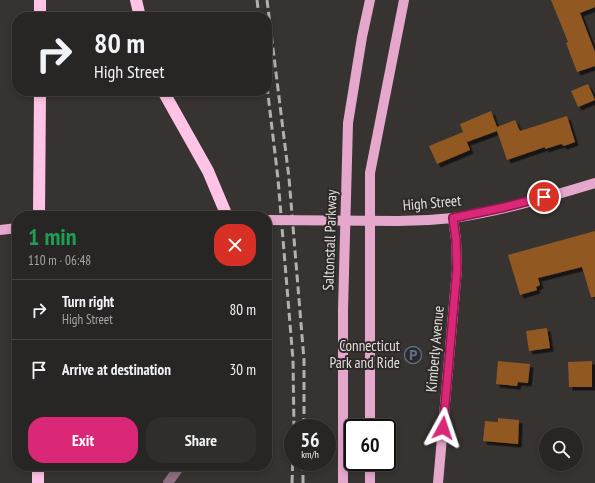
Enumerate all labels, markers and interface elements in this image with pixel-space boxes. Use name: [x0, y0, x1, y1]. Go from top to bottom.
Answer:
text: 80 m: [94, 24, 145, 61]
icon: right: [28, 28, 80, 80]
text: High Street: [94, 60, 164, 83]
pin: [527, 180, 561, 214]
icon: arrive: [533, 186, 555, 208]
street label: Saltonstall Parkway: [318, 189, 341, 291]
street label: High Street: [402, 190, 462, 215]
text: 1 min: [28, 221, 76, 252]
button: close: [214, 224, 256, 266]
text: 110 m · 06:48: [28, 252, 91, 269]
text: Turn right: [62, 292, 114, 311]
icon: right: [28, 299, 50, 321]
text: 80 m: [230, 300, 256, 319]
street label: Kimberly Avenue: [421, 305, 448, 393]
text: High Street: [62, 311, 113, 328]
place label: Connecticut Park and Ride: [329, 336, 400, 372]
parking icon: Connecticut Park and Ride: [403, 345, 423, 365]
icon: arrive: [28, 359, 50, 381]
text: Arrive at destination: [62, 360, 171, 379]
text: 30 m: [230, 360, 256, 379]
position arrow: [422, 407, 464, 449]
button: Exit: [28, 417, 138, 463]
button: Share: [146, 417, 256, 463]
speed limit sign: 60: [344, 419, 396, 471]
text: 56: [300, 427, 320, 453]
map controls: [539, 427, 583, 471]
button: search: [539, 427, 583, 471]
text: km/h: [301, 448, 319, 461]

